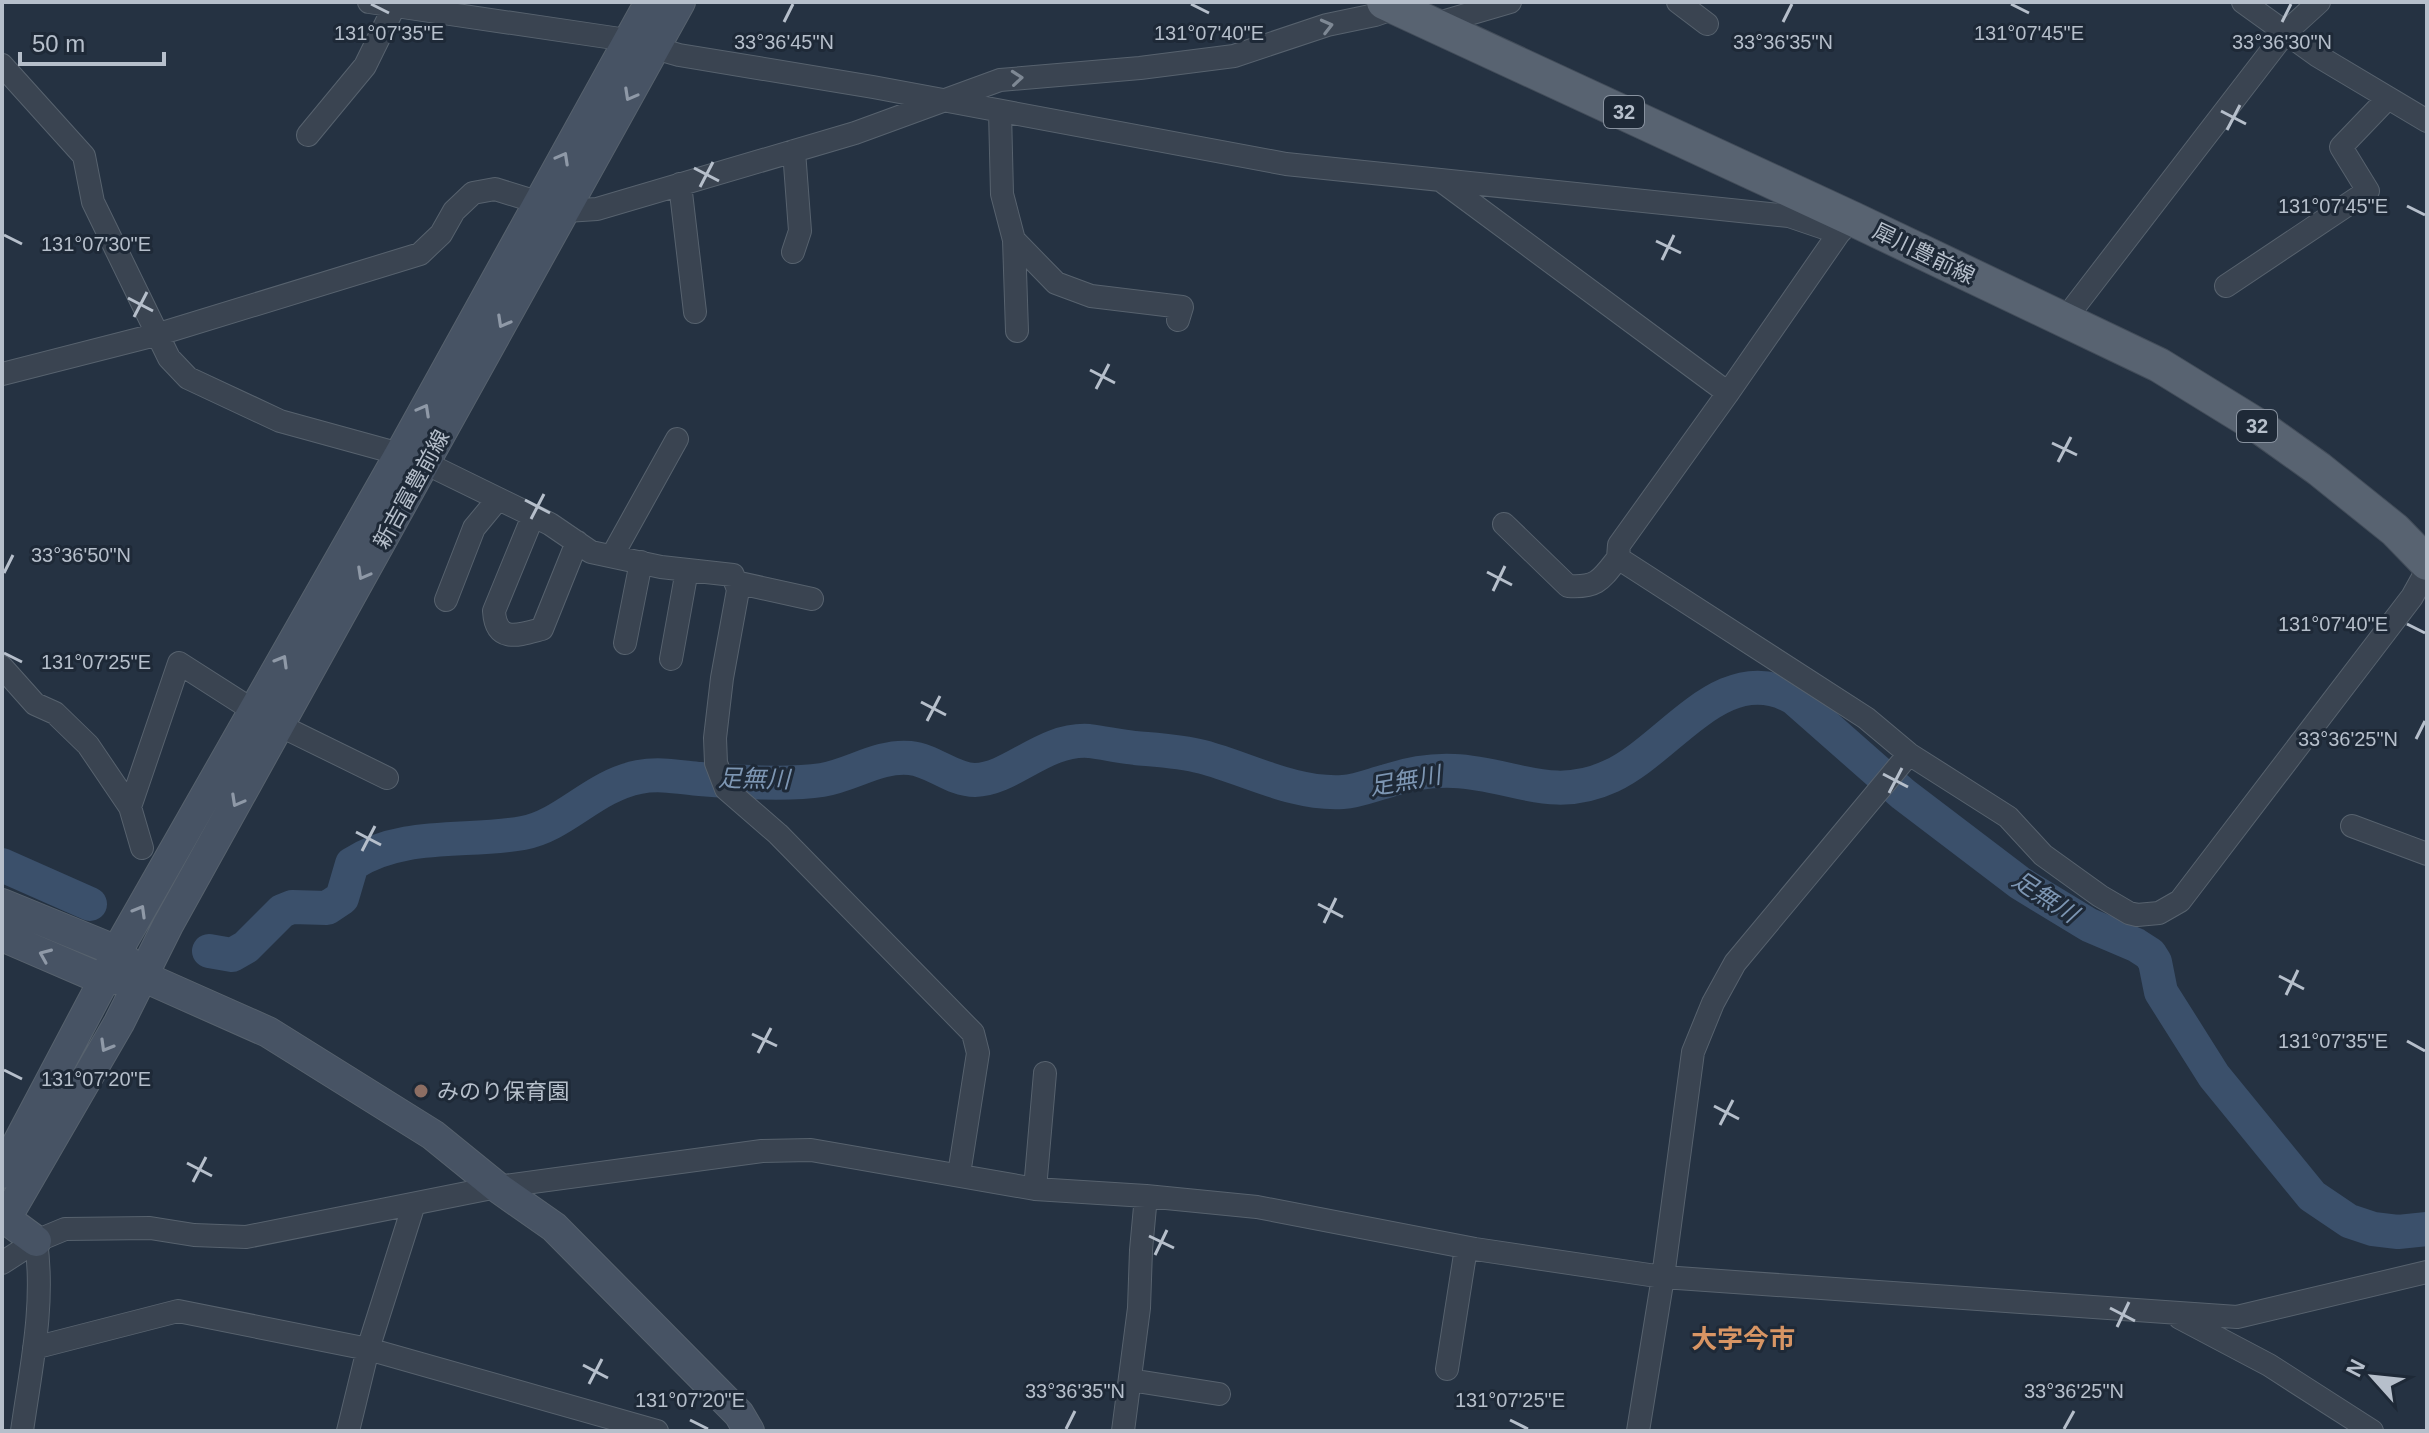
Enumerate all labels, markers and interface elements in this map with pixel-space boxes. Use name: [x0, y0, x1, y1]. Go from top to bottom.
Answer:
scale bar: [20, 16, 164, 66]
one-way arrow: [1319, 18, 1333, 35]
text: 131°07'35"E: [334, 22, 444, 44]
text: 131°07'40"E: [1154, 22, 1264, 44]
text: 131°07'45"E: [1974, 22, 2084, 44]
text: 50 m: [32, 30, 85, 57]
text: 33°36'45"N: [734, 31, 834, 53]
text: 33°36'35"N: [1733, 31, 1833, 53]
text: 33°36'30"N: [2232, 31, 2332, 53]
one-way arrow: [1011, 70, 1024, 87]
one-way arrow: [624, 87, 639, 102]
road number: 32: [1604, 96, 1644, 128]
one-way arrow: [554, 152, 569, 166]
text: 131°07'45"E: [2278, 195, 2388, 217]
street label: 犀川豊前線: [1869, 218, 1979, 289]
text: 131°07'30"E: [41, 233, 151, 255]
one-way arrow: [497, 314, 513, 328]
one-way arrow: [415, 404, 430, 418]
road number: 32: [2237, 410, 2277, 442]
street label: 新吉富豊前線: [369, 425, 454, 553]
text: 33°36'50"N: [31, 544, 131, 566]
one-way arrow: [358, 566, 373, 580]
text: 131°07'40"E: [2278, 613, 2388, 635]
text: 131°07'25"E: [41, 651, 151, 673]
one-way arrow: [272, 655, 288, 669]
text: 33°36'25"N: [2298, 728, 2398, 750]
water label: 足無川: [1367, 760, 1446, 800]
water label: 足無川: [718, 764, 793, 793]
one-way arrow: [231, 793, 246, 807]
water label: 足無川: [2008, 866, 2085, 929]
one-way arrow: [130, 905, 146, 920]
one-way arrow: [39, 948, 53, 964]
text: 131°07'35"E: [2278, 1030, 2388, 1052]
one-way arrow: [100, 1037, 116, 1052]
text: 131°07'20"E: [41, 1068, 151, 1090]
place label: みのり保育園: [437, 1079, 569, 1104]
marker: みのり保育園: [412, 1082, 430, 1100]
district label: 大字今市: [1691, 1324, 1795, 1354]
north arrow: [2333, 1337, 2413, 1417]
text: N: [2341, 1355, 2370, 1381]
text: 33°36'35"N: [1025, 1380, 1125, 1402]
text: 33°36'25"N: [2024, 1380, 2124, 1402]
text: 131°07'20"E: [635, 1389, 745, 1411]
text: 131°07'25"E: [1455, 1389, 1565, 1411]

